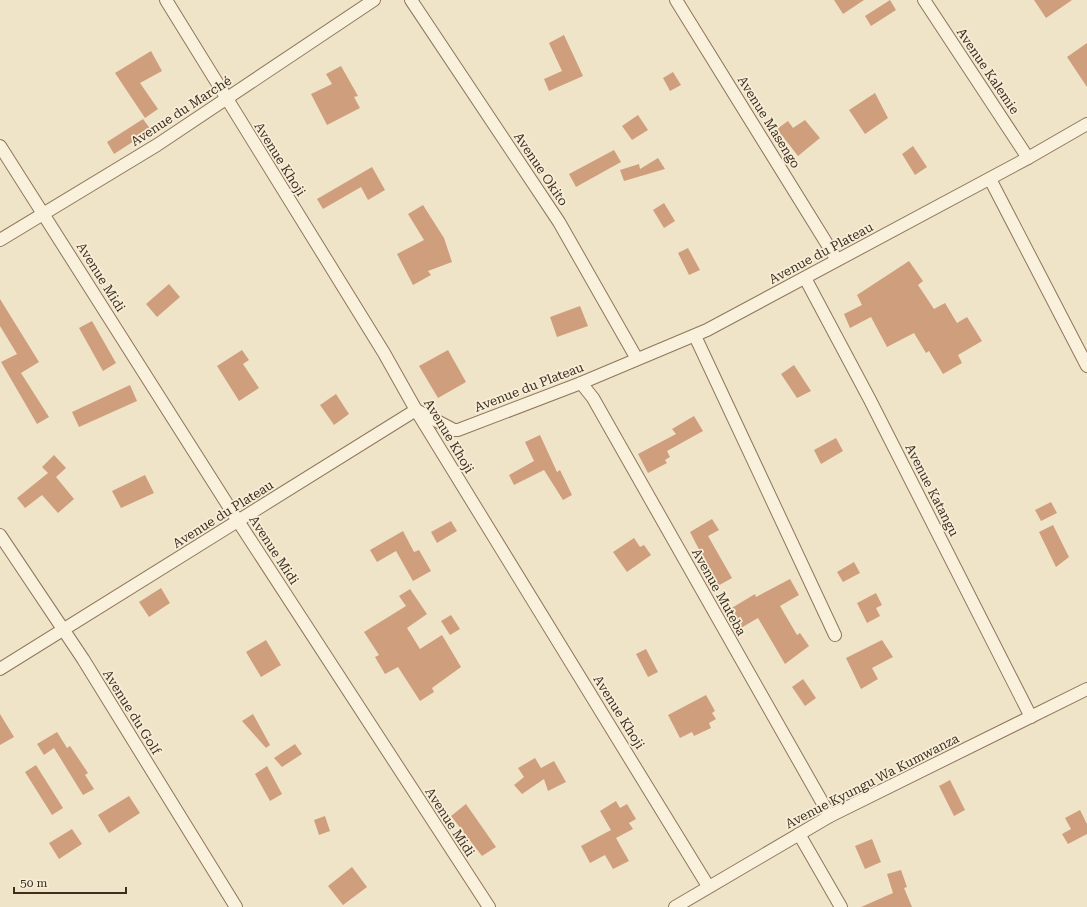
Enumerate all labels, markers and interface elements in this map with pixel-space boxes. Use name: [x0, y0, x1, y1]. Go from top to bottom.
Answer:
street label: Avenue Kalemie: [954, 25, 1022, 117]
street label: Avenue du Marché: [128, 73, 234, 149]
street label: Avenue Masengo: [735, 73, 803, 171]
street label: Avenue Khoji: [251, 120, 309, 198]
street label: Avenue Okito: [511, 129, 571, 209]
street label: Avenue du Plateau: [766, 219, 876, 287]
street label: Avenue Midi: [74, 240, 128, 314]
street label: Avenue du Plateau: [472, 359, 586, 415]
street label: Avenue Khoji: [421, 396, 477, 476]
street label: Avenue Katangu: [902, 441, 962, 539]
street label: Avenue du Plateau: [170, 477, 276, 551]
street label: Avenue Midi: [246, 513, 302, 587]
street label: Avenue Muteba: [689, 546, 749, 638]
street label: Avenue du Golf: [100, 667, 165, 758]
street label: Avenue Khoji: [590, 673, 648, 751]
street label: Avenue Kyungu Wa Kumwanza: [783, 731, 961, 831]
street label: Avenue Midi: [422, 785, 478, 859]
scale bar: [14, 869, 126, 895]
text: 50 m: [20, 876, 47, 890]

